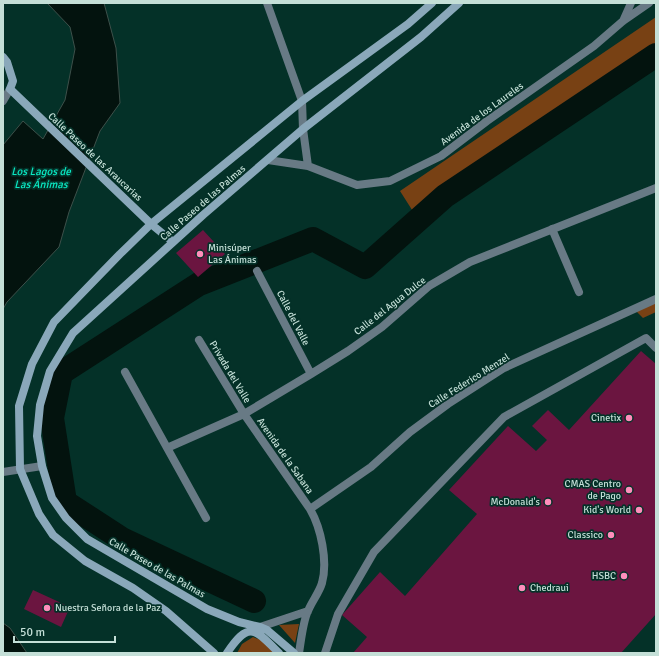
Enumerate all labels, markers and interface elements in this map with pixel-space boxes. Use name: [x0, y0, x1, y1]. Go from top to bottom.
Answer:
street label: Avenida de los Laureles: [438, 80, 526, 148]
street label: Calle Paseo de las Araucarias: [45, 110, 145, 204]
street label: Calle Paseo de las Palmas: [158, 162, 249, 243]
water label: Los Lagos de Las Ánimas: [11, 165, 71, 191]
place label: Minisúper Las Ánimas: [208, 242, 257, 266]
marker: Minisúper Las Ánimas: [195, 249, 205, 259]
street label: Calle del Agua Dulce: [352, 274, 428, 338]
street label: Calle del Valle: [274, 288, 312, 348]
street label: Privada del Valle: [207, 339, 253, 405]
street label: Calle Federico Menzel: [426, 351, 512, 411]
place label: Cinetix: [591, 412, 621, 424]
marker: Cinetix: [624, 413, 634, 423]
street label: Avenida de la Sabana: [254, 416, 316, 496]
place label: CMAS Centro de Pago: [564, 478, 621, 502]
marker: CMAS Centro de Pago: [624, 485, 634, 495]
place label: McDonald's: [490, 496, 541, 508]
marker: McDonald's: [543, 497, 553, 507]
place label: Kid's World: [583, 504, 631, 516]
marker: Kid's World: [634, 505, 644, 515]
place label: Classico: [568, 529, 603, 541]
marker: Classico: [606, 530, 616, 540]
street label: Calle Paseo de las Palmas: [107, 536, 208, 601]
place label: HSBC: [592, 570, 616, 582]
marker: HSBC: [619, 571, 629, 581]
place label: Chedraui: [530, 582, 569, 594]
marker: Chedraui: [517, 583, 527, 593]
place label: Nuestra Señora de la Paz: [55, 602, 161, 614]
marker: Nuestra Señora de la Paz: [42, 603, 52, 613]
scale bar: [14, 618, 115, 644]
text: 50 m: [20, 625, 45, 640]

